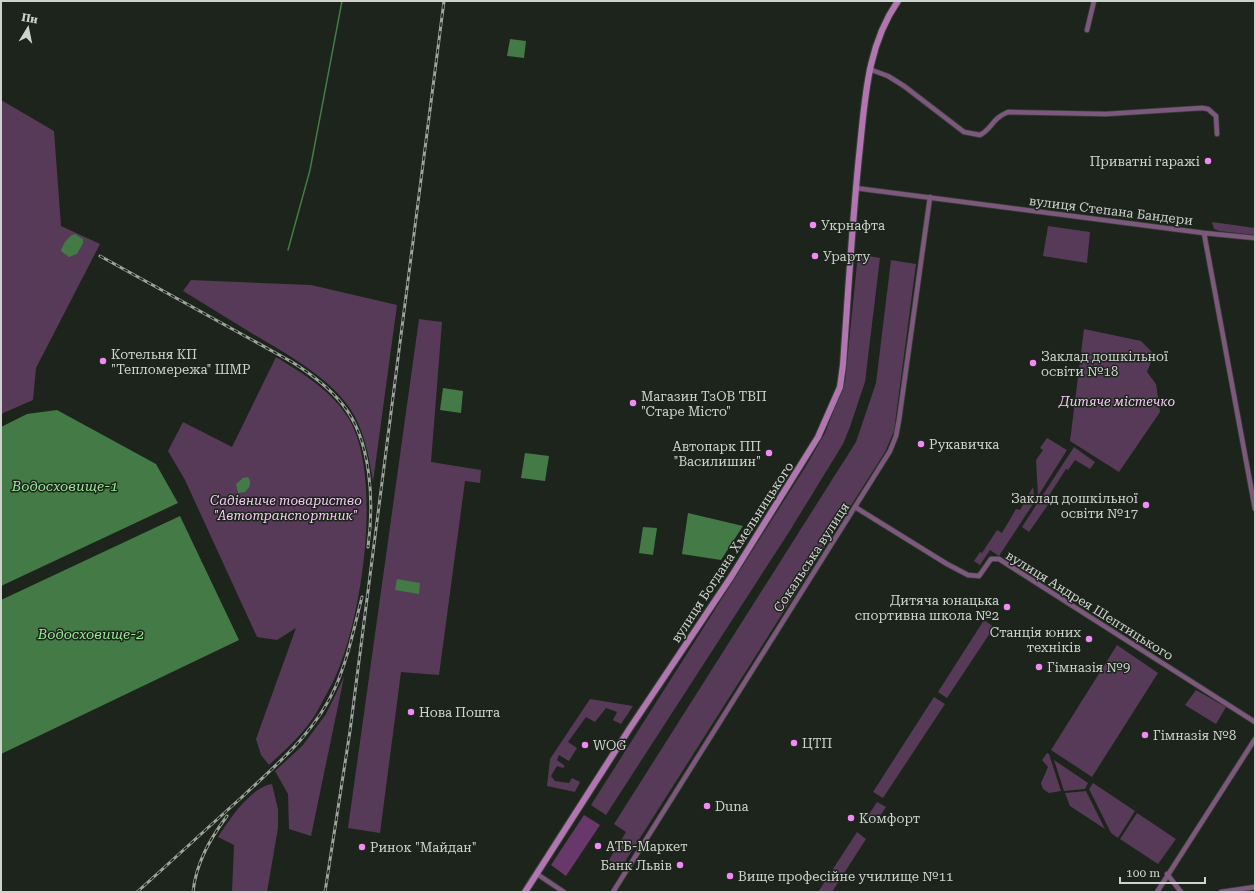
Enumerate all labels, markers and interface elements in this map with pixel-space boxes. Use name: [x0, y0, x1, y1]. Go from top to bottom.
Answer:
north arrow: [8, 8, 48, 48]
text: Пн: [20, 11, 39, 27]
place label: Приватні гаражі: [1090, 154, 1200, 169]
marker: Приватні гаражі: [1203, 156, 1213, 166]
street label: вулиця Степана Бандери: [1028, 193, 1194, 228]
place label: Укрнафта: [821, 218, 885, 233]
marker: Укрнафта: [808, 220, 818, 230]
place label: Урарту: [823, 249, 870, 264]
marker: Урарту: [810, 251, 820, 261]
place label: Котельня КП "Тепломережа" ШМР: [111, 347, 250, 377]
place label: Заклад дошкільної освіти №18: [1041, 349, 1168, 379]
marker: Котельня КП "Тепломережа" ШМР: [98, 356, 108, 366]
marker: Заклад дошкільної освіти №18: [1028, 358, 1038, 368]
place label: Магазин ТзОВ ТВП "Старе Місто": [641, 389, 767, 419]
park label: Дитяче містечко: [1058, 394, 1175, 409]
marker: Магазин ТзОВ ТВП "Старе Місто": [628, 398, 638, 408]
place label: Рукавичка: [929, 437, 999, 452]
place label: Автопарк ПП "Василишин": [673, 439, 761, 469]
marker: Рукавичка: [916, 439, 926, 449]
marker: Автопарк ПП "Василишин": [764, 448, 774, 458]
street label: вулиця Богдана Хмельницького: [668, 459, 797, 646]
water label: Водосховище-1: [11, 478, 118, 494]
place label: Заклад дошкільної освіти №17: [1011, 491, 1138, 521]
park label: Садівниче товариство "Автотранспортник": [210, 493, 362, 523]
street label: Сокальська вулиця: [770, 500, 852, 615]
marker: Заклад дошкільної освіти №17: [1141, 500, 1151, 510]
street label: вулиця Андрея Шептицького: [1003, 547, 1176, 663]
place label: Дитяча юнацька спортивна школа №2: [855, 593, 999, 623]
marker: Дитяча юнацька спортивна школа №2: [1002, 602, 1012, 612]
place label: Станція юних техніків: [990, 625, 1082, 655]
water label: Водосховище-2: [37, 626, 144, 642]
marker: Станція юних техніків: [1084, 634, 1094, 644]
place label: Гімназія №9: [1047, 660, 1130, 675]
marker: Гімназія №9: [1034, 662, 1044, 672]
place label: Нова Пошта: [419, 705, 500, 720]
marker: Нова Пошта: [406, 707, 416, 717]
place label: Гімназія №8: [1153, 728, 1236, 743]
marker: Гімназія №8: [1140, 730, 1150, 740]
place label: ЦТП: [802, 736, 832, 751]
place label: WOG: [593, 738, 626, 753]
marker: ЦТП: [789, 738, 799, 748]
marker: WOG: [580, 740, 590, 750]
place label: Duna: [715, 799, 749, 814]
marker: Duna: [702, 801, 712, 811]
place label: Комфорт: [859, 811, 920, 826]
marker: Комфорт: [846, 813, 856, 823]
place label: АТБ-Маркет: [606, 839, 688, 854]
place label: Ринок "Майдан": [370, 840, 477, 855]
marker: АТБ-Маркет: [593, 841, 603, 851]
marker: Ринок "Майдан": [357, 842, 367, 852]
place label: Банк Львів: [600, 858, 672, 873]
scale bar: [1120, 859, 1205, 885]
marker: Банк Львів: [675, 860, 685, 870]
text: 100 m: [1126, 866, 1160, 880]
place label: Вище професійне училище №11: [738, 869, 953, 884]
marker: Вище професійне училище №11: [725, 871, 735, 881]

